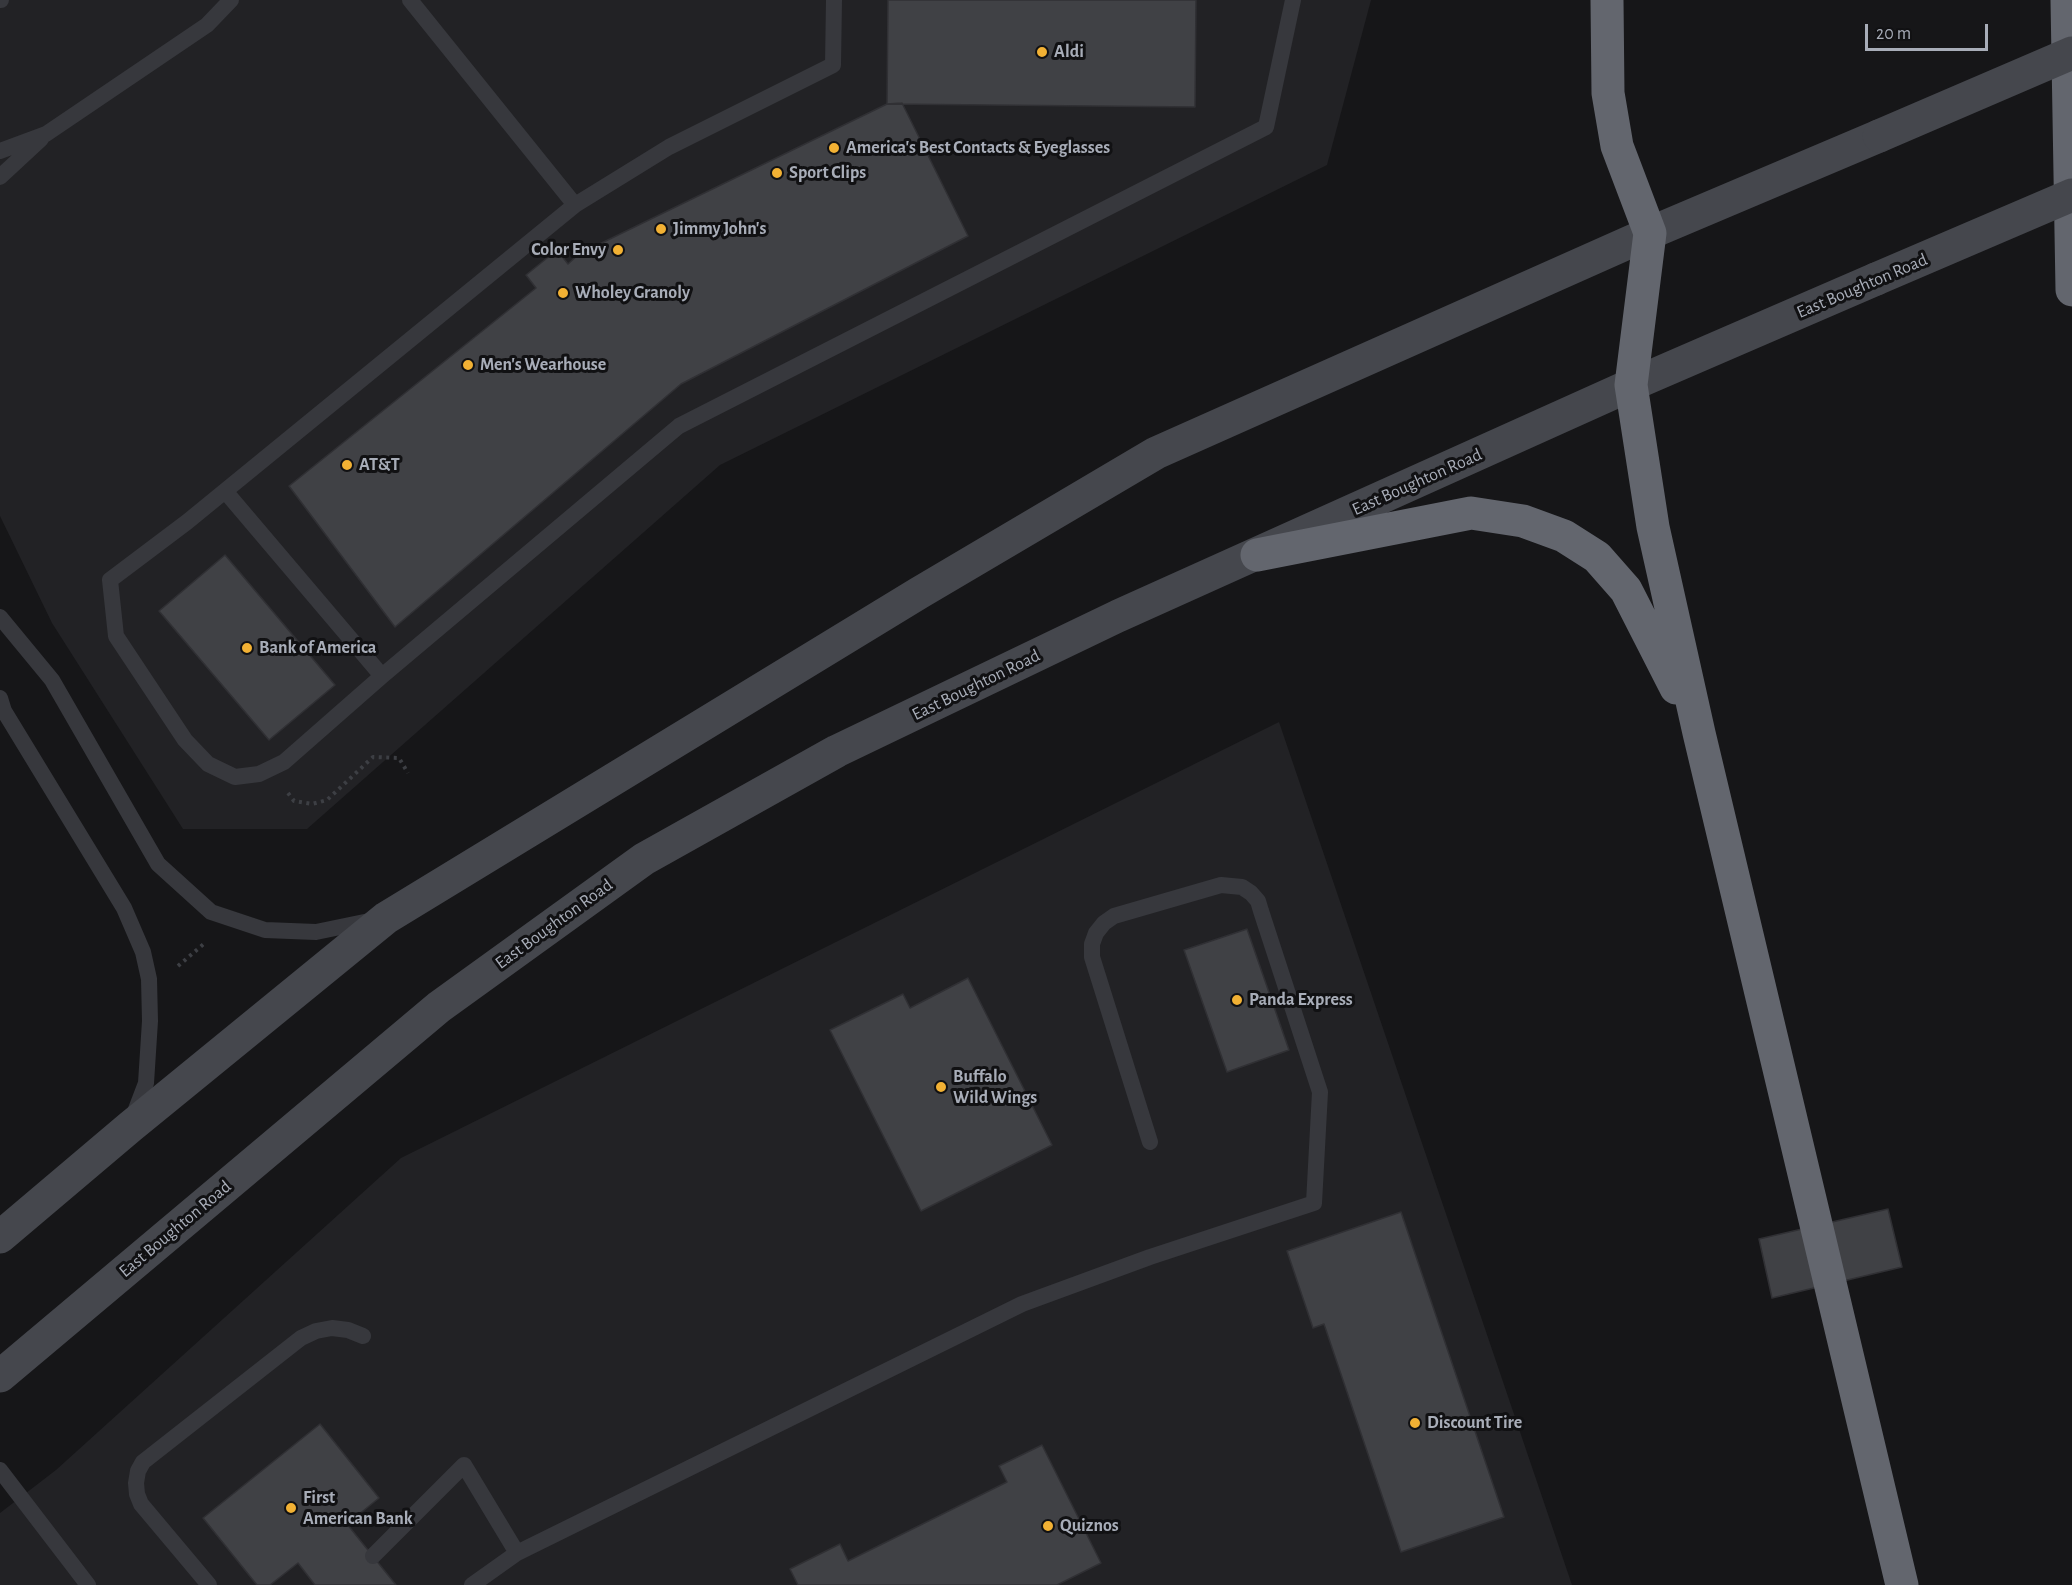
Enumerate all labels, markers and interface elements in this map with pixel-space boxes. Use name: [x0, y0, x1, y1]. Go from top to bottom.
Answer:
scale bar: [1868, 12, 1991, 50]
text: 20 m: [1876, 25, 1911, 43]
place label: Aldi: [1054, 41, 1084, 63]
marker: Aldi: [1035, 45, 1049, 59]
place label: America's Best Contacts & Eyeglasses: [846, 137, 1110, 159]
marker: America's Best Contacts & Eyeglasses: [827, 141, 841, 155]
place label: Sport Clips: [789, 162, 866, 184]
marker: Sport Clips: [770, 166, 784, 180]
place label: Jimmy John's: [673, 218, 766, 240]
marker: Jimmy John's: [654, 222, 668, 236]
place label: Color Envy: [531, 239, 606, 261]
marker: Color Envy: [611, 243, 625, 257]
street label: East Boughton Road: [1793, 249, 1931, 323]
place label: Wholey Granoly: [575, 282, 690, 304]
marker: Wholey Granoly: [556, 286, 570, 300]
place label: Men's Wearhouse: [480, 354, 606, 376]
marker: Men's Wearhouse: [461, 358, 475, 372]
street label: East Boughton Road: [1349, 444, 1485, 520]
place label: AT&T: [359, 454, 400, 476]
marker: AT&T: [340, 458, 354, 472]
place label: Bank of America: [259, 637, 376, 659]
marker: Bank of America: [240, 641, 254, 655]
street label: East Boughton Road: [908, 645, 1044, 725]
street label: East Boughton Road: [491, 874, 617, 974]
place label: Panda Express: [1249, 989, 1353, 1011]
marker: Panda Express: [1230, 993, 1244, 1007]
place label: Buffalo Wild Wings: [953, 1066, 1037, 1108]
marker: Buffalo Wild Wings: [934, 1080, 948, 1094]
street label: East Boughton Road: [114, 1176, 236, 1282]
place label: Discount Tire: [1427, 1412, 1522, 1434]
marker: Discount Tire: [1408, 1416, 1422, 1430]
place label: First American Bank: [303, 1487, 413, 1530]
marker: First American Bank: [284, 1501, 298, 1515]
place label: Quiznos: [1060, 1515, 1119, 1537]
marker: Quiznos: [1041, 1519, 1055, 1533]

